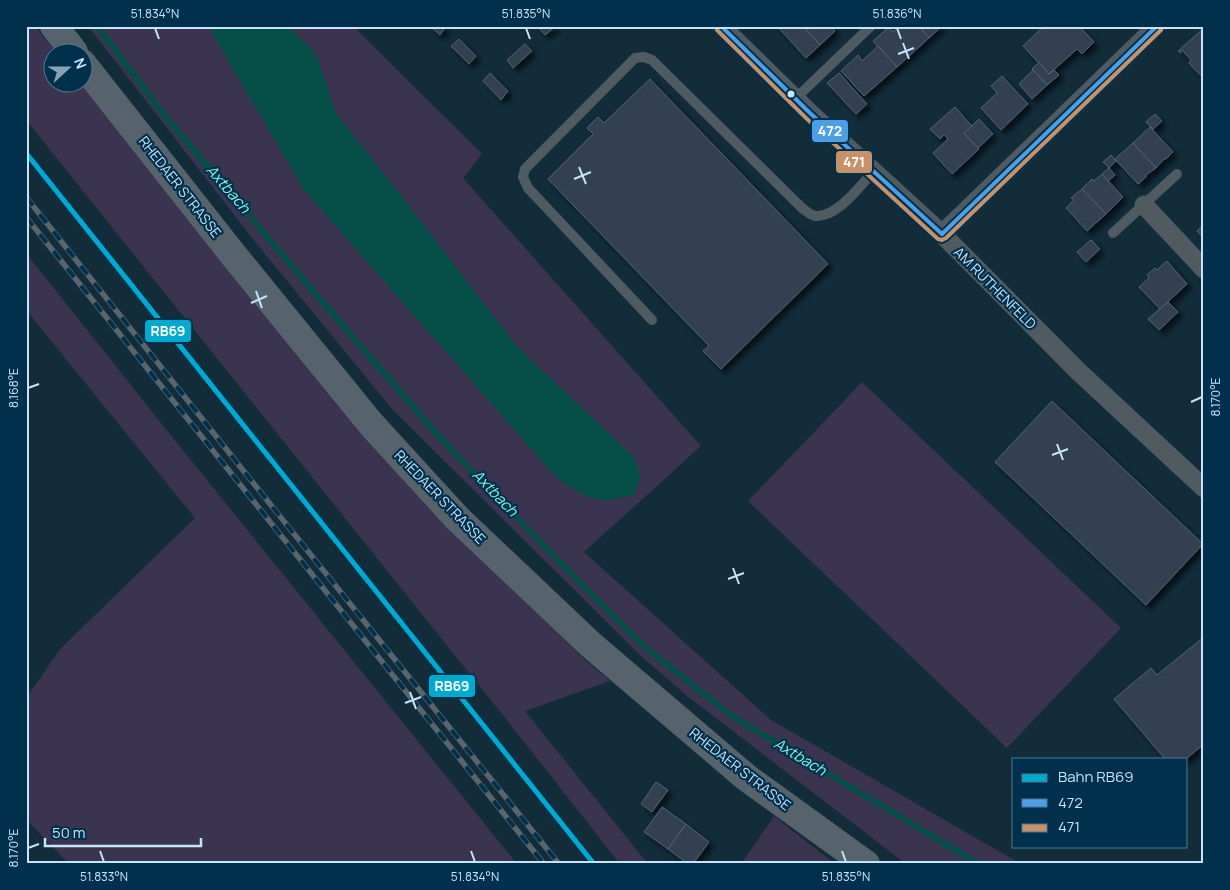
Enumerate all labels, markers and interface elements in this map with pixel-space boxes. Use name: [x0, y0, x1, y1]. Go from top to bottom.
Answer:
text: 51.834°N: [131, 5, 179, 22]
text: 51.835°N: [502, 5, 550, 22]
text: 51.836°N: [873, 5, 921, 22]
north arrow: [42, 42, 92, 92]
text: N: [70, 55, 91, 71]
unlabelled marker: [786, 89, 796, 99]
line badge: 472: [811, 119, 849, 143]
text: 472: [818, 121, 842, 140]
street label: RHEDAER STRASSE: [135, 132, 226, 241]
line badge: 471: [835, 150, 873, 174]
text: 471: [843, 152, 865, 171]
water label: Axtbach: [201, 160, 256, 218]
street label: AM RUTHENFELD: [950, 242, 1041, 333]
line badge: RB69: [144, 319, 192, 343]
text: RB69: [150, 321, 186, 340]
text: 8.168°E: [5, 368, 22, 408]
text: 8.170°E: [1207, 377, 1224, 416]
street label: RHEDAER STRASSE: [391, 446, 490, 548]
water label: Axtbach: [468, 465, 524, 522]
line badge: RB69: [428, 674, 476, 698]
text: RB69: [434, 676, 470, 695]
street label: RHEDAER STRASSE: [686, 723, 795, 814]
water label: Axtbach: [770, 733, 831, 781]
legend: [1012, 758, 1188, 848]
text: Bahn RB69: [1058, 766, 1133, 787]
text: 472: [1058, 792, 1083, 813]
scale bar: [45, 815, 201, 847]
text: 471: [1058, 816, 1080, 837]
text: 50 m: [52, 822, 86, 843]
text: 8.170°E: [5, 828, 22, 867]
text: 51.833°N: [80, 868, 128, 885]
text: 51.834°N: [451, 868, 499, 885]
text: 51.835°N: [822, 868, 870, 885]

